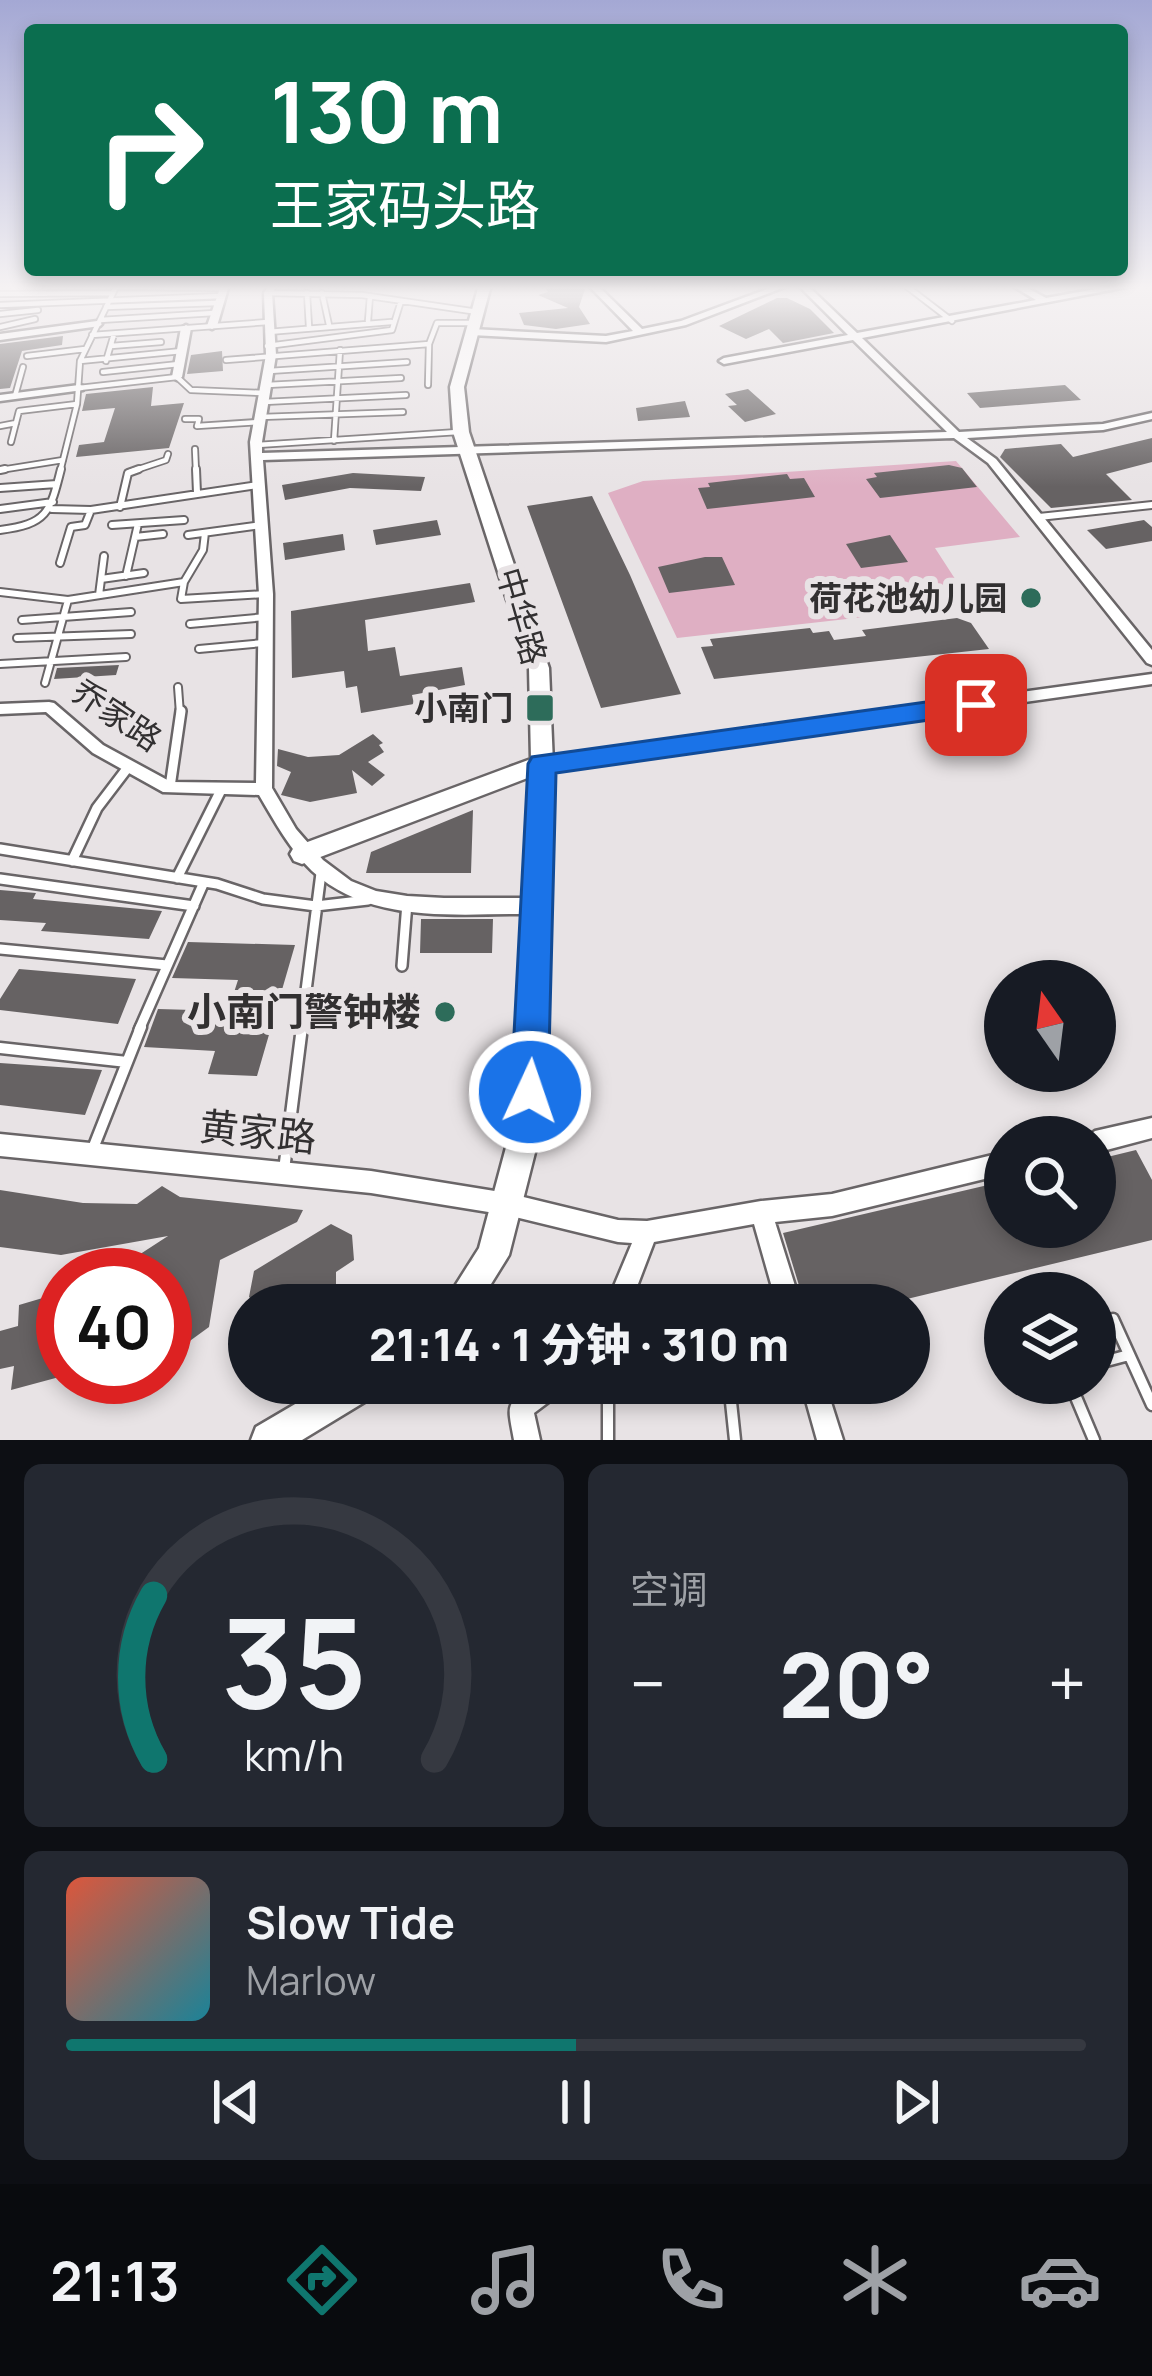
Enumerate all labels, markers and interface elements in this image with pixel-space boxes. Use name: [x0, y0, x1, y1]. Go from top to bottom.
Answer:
text: 130 m: [270, 53, 503, 168]
icon: right: [72, 72, 228, 228]
text: 王家码头路: [270, 167, 540, 241]
street label: 中华路: [487, 562, 558, 670]
place label: 荷花池幼儿园: [809, 575, 1007, 620]
marker: 荷花池幼儿园: [1018, 585, 1044, 611]
pin: [925, 654, 1027, 756]
street label: 乔家路: [64, 668, 171, 761]
icon: arrive: [943, 672, 1009, 738]
place label: 小南门: [414, 685, 513, 730]
marker: 小南门: [524, 692, 556, 724]
north arrow: [984, 960, 1116, 1092]
map controls: [984, 960, 1116, 1404]
place label: 小南门警钟楼: [187, 984, 421, 1038]
marker: 小南门警钟楼: [432, 999, 458, 1025]
position arrow: [467, 1029, 593, 1155]
street label: 黄家路: [197, 1098, 319, 1164]
button: search: [984, 1116, 1116, 1248]
speed limit sign: 40: [36, 1248, 192, 1404]
button: layers: [984, 1272, 1116, 1404]
text: 21:14 · 1 分钟 · 310 m: [369, 1313, 789, 1375]
text: 空调: [630, 1562, 708, 1616]
text: 35: [221, 1575, 367, 1745]
text: 20°: [779, 1622, 935, 1745]
text: −: [630, 1638, 666, 1728]
text: +: [1048, 1638, 1086, 1728]
text: km/h: [244, 1724, 344, 1783]
text: Slow Tide: [246, 1891, 455, 1953]
text: Marlow: [246, 1953, 376, 2007]
icon: previous: [203, 2069, 269, 2135]
icon: pause: [543, 2069, 609, 2135]
icon: next: [883, 2069, 949, 2135]
icon: directions: [280, 2238, 364, 2322]
icon: music: [464, 2238, 548, 2322]
icon: phone: [649, 2238, 733, 2322]
icon: climate: [833, 2238, 917, 2322]
icon: car: [1018, 2238, 1102, 2322]
text: 21:13: [50, 2243, 180, 2317]

